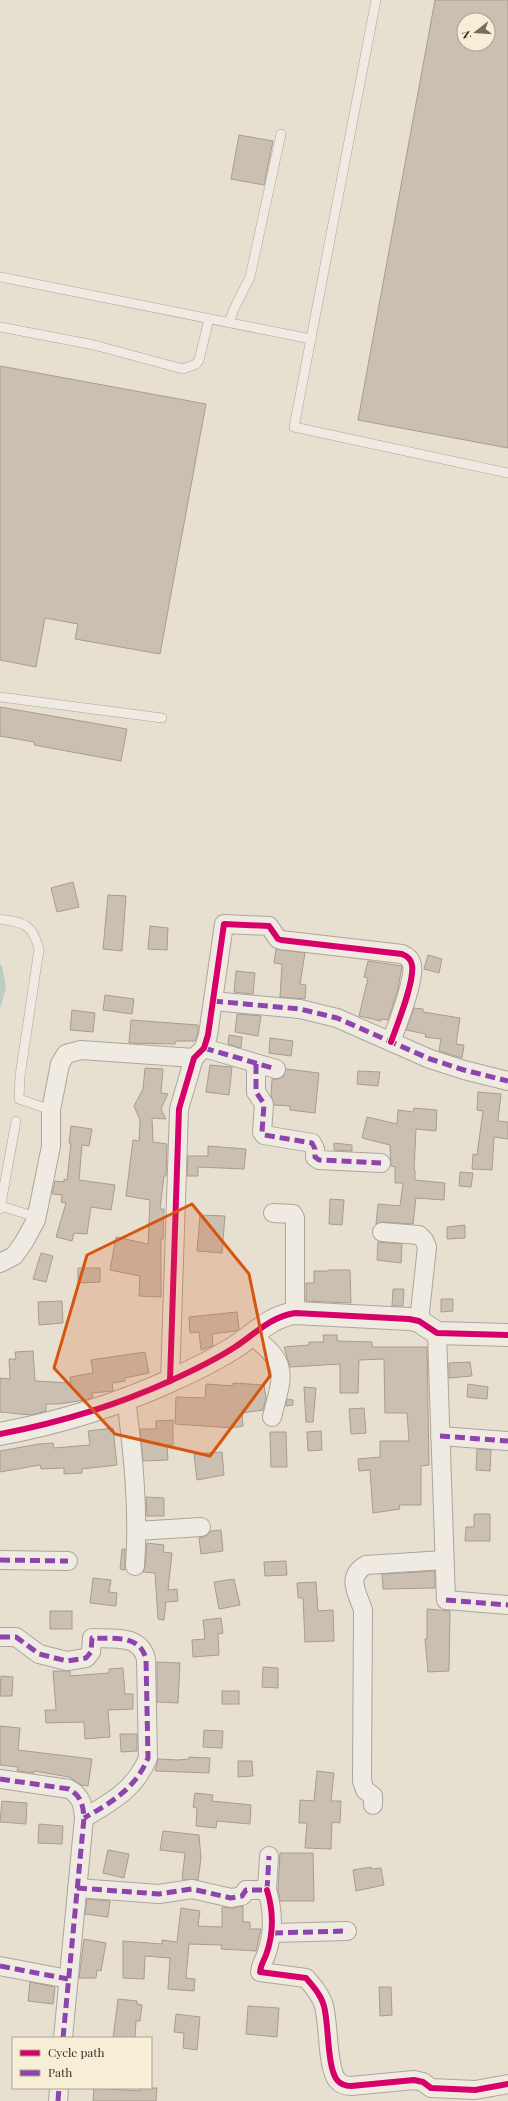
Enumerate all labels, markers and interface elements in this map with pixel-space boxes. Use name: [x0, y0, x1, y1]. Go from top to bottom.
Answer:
north arrow: [456, 12, 496, 52]
text: N: [458, 29, 474, 41]
legend: [12, 2037, 152, 2089]
text: Cycle path: [48, 2044, 105, 2060]
text: Path: [48, 2064, 72, 2080]

